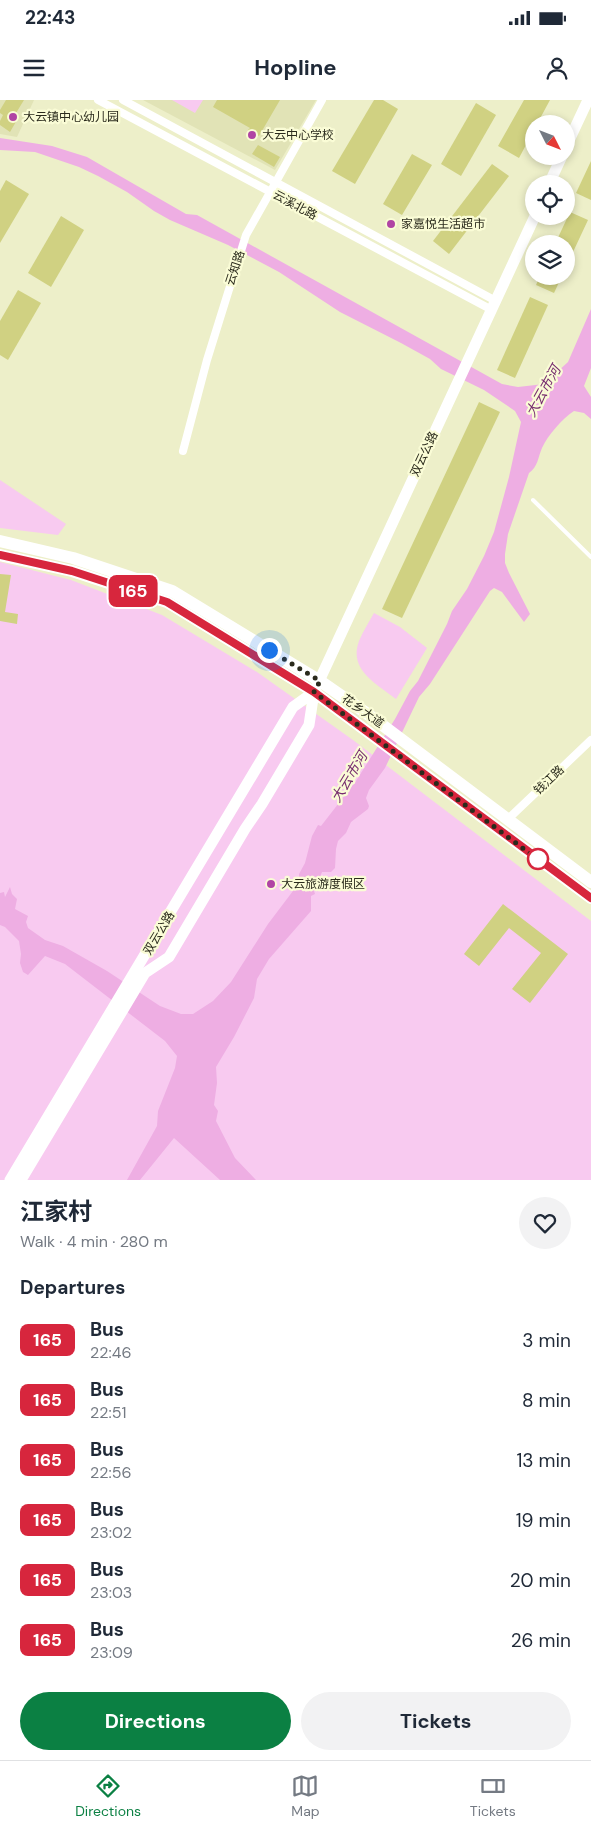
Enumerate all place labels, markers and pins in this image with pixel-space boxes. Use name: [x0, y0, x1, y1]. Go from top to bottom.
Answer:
place label: 大云镇中心幼儿园: [23, 109, 119, 125]
marker: 大云镇中心幼儿园: [7, 111, 19, 123]
place label: 大云中心学校: [262, 127, 334, 143]
marker: 大云中心学校: [246, 129, 258, 141]
place label: 家嘉悦生活超市: [401, 216, 485, 232]
marker: 家嘉悦生活超市: [385, 218, 397, 230]
unlabelled marker: [527, 848, 549, 870]
place label: 大云旅游度假区: [281, 876, 365, 892]
marker: 大云旅游度假区: [265, 878, 277, 890]

